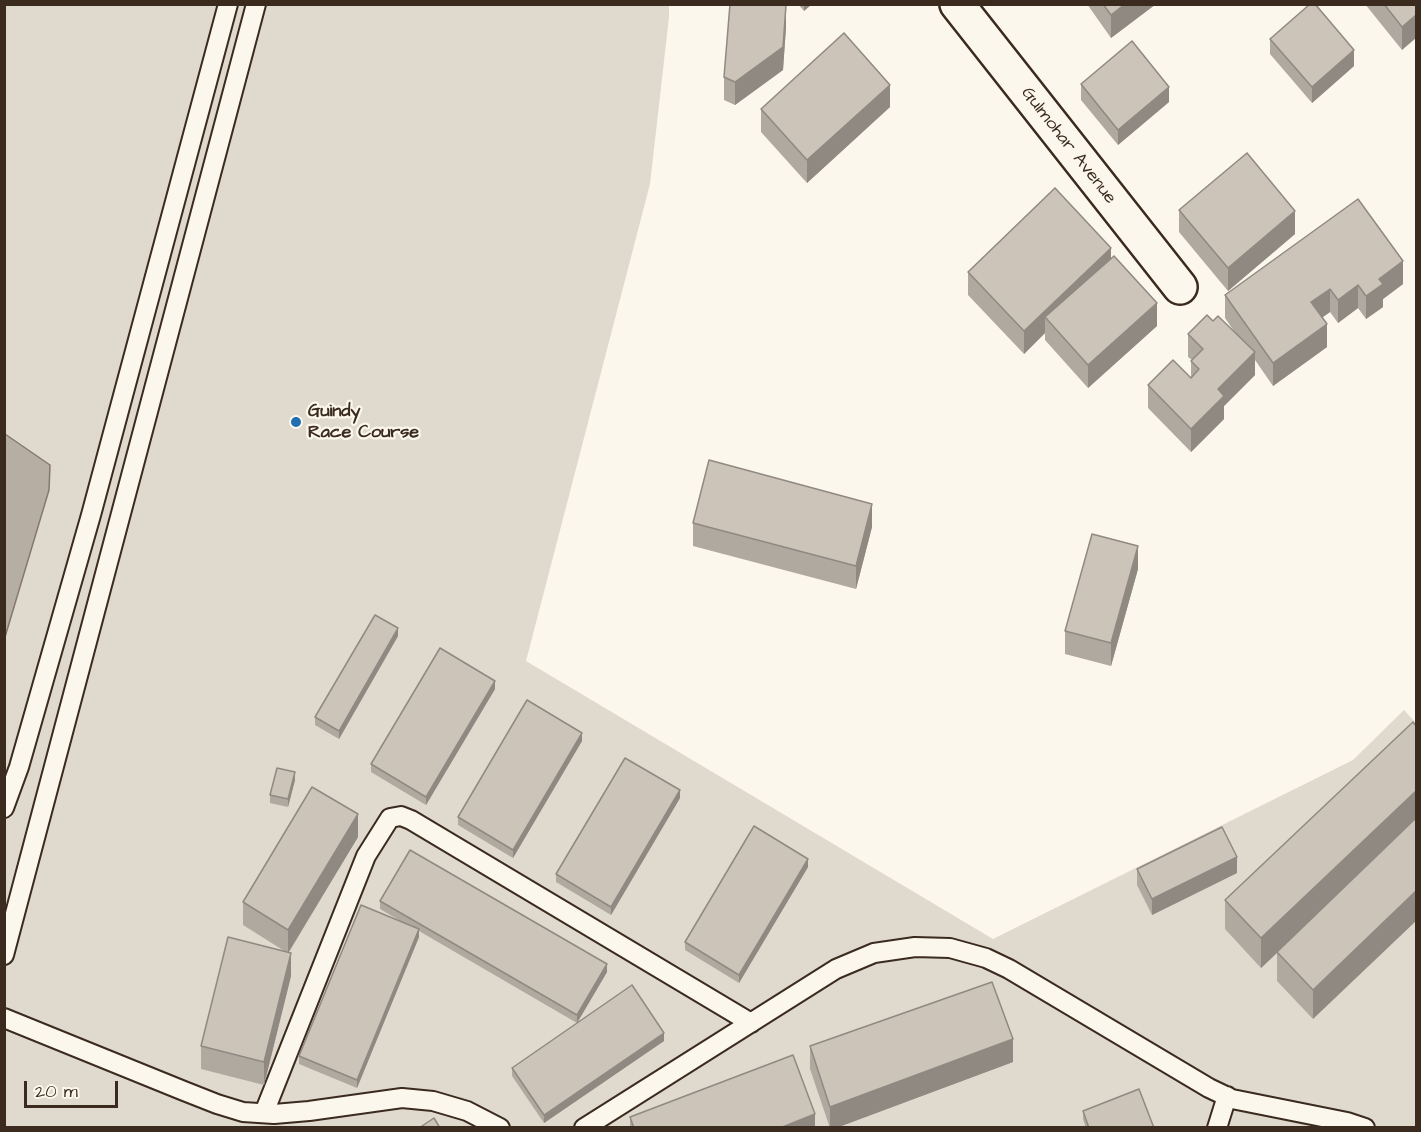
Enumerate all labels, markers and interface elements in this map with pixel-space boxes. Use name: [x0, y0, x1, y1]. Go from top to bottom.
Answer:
street label: Gulmohar Avenue: [1016, 83, 1120, 209]
place label: Guindy Race Course: [308, 401, 419, 444]
marker: Guindy Race Course: [289, 415, 303, 429]
scale bar: [27, 1069, 122, 1107]
text: 20 m: [35, 1079, 78, 1104]

